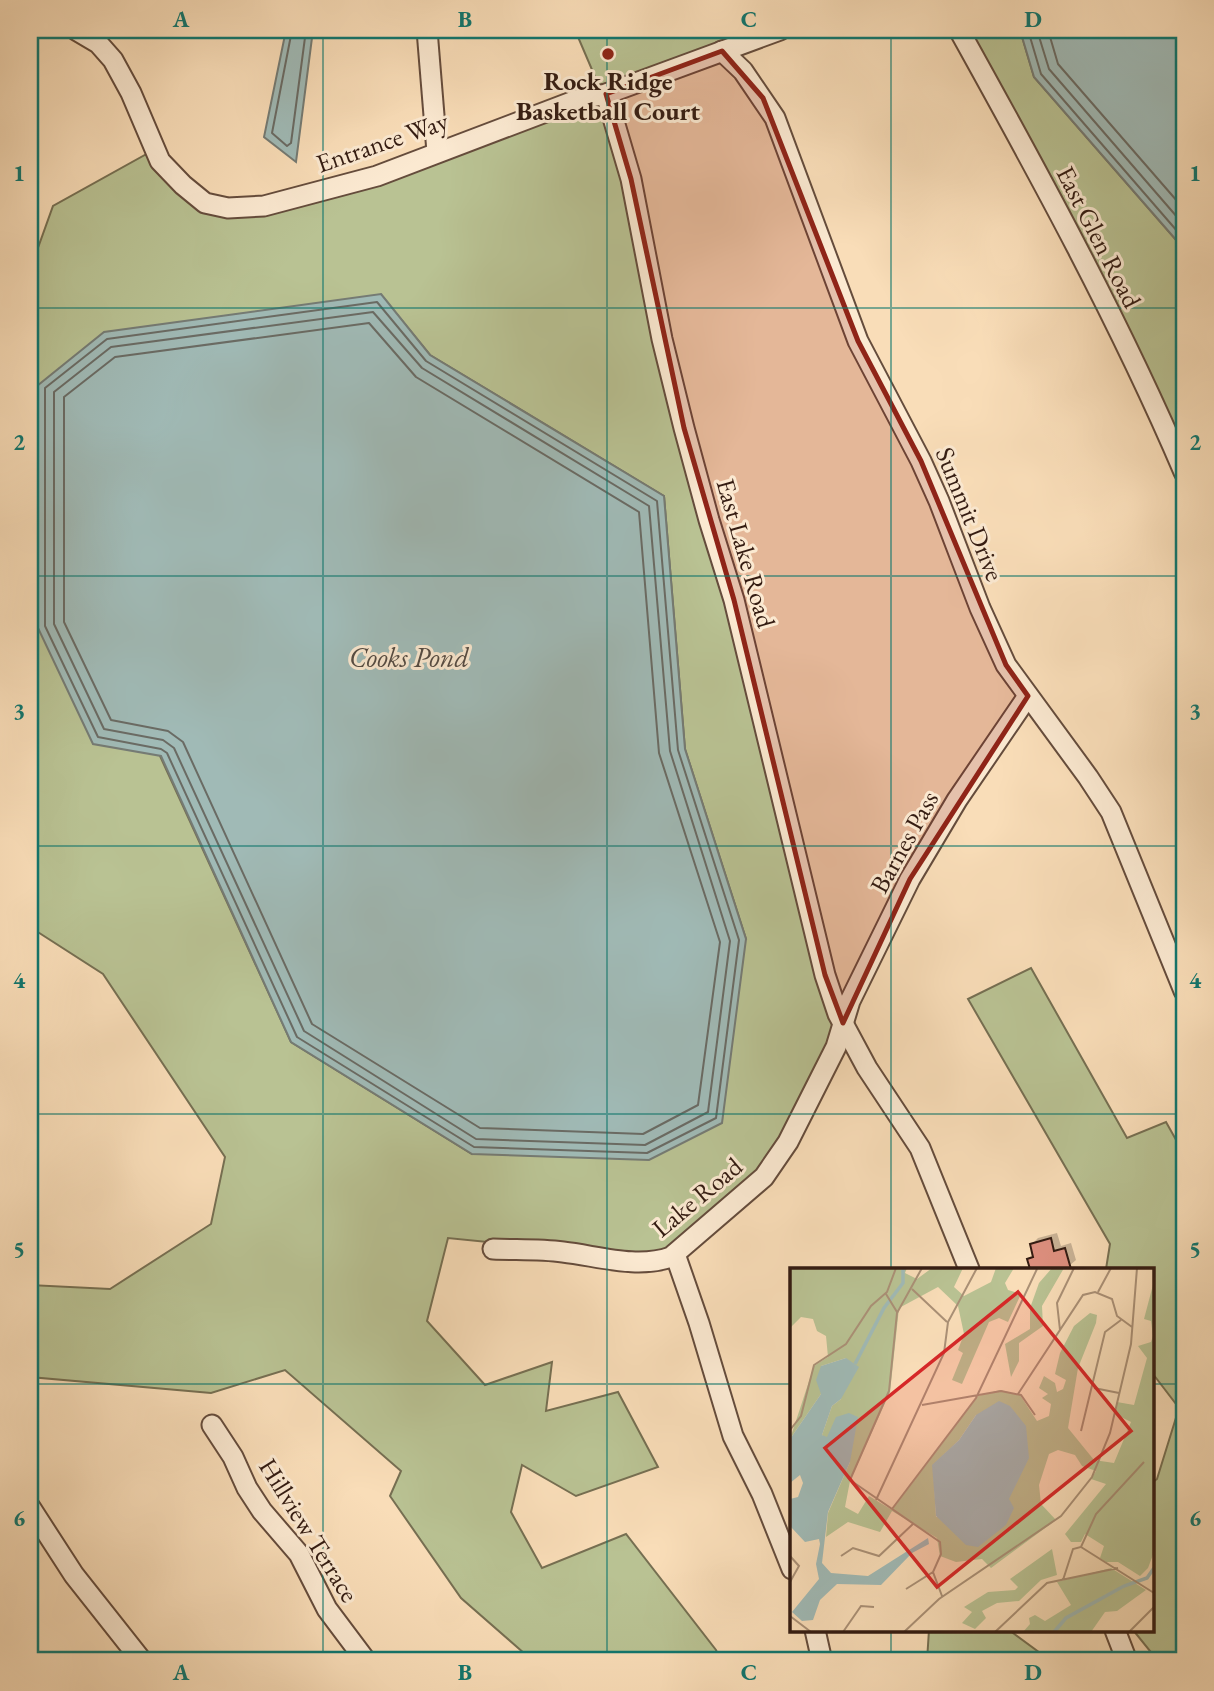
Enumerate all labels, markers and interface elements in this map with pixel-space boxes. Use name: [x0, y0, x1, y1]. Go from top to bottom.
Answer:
text: A: [172, 4, 190, 34]
text: B: [458, 4, 472, 34]
text: C: [741, 4, 757, 34]
text: D: [1024, 4, 1042, 34]
marker: Rock Ridge Basketball Court: [600, 46, 616, 62]
place label: Rock Ridge Basketball Court: [516, 64, 700, 128]
street label: Entrance Way: [311, 103, 453, 180]
text: 1: [13, 158, 25, 188]
text: 1: [1189, 158, 1201, 188]
street label: East Glen Road: [1049, 160, 1150, 314]
text: 2: [13, 427, 25, 457]
text: 2: [1189, 427, 1201, 457]
street label: Summit Drive: [928, 442, 1012, 586]
street label: East Lake Road: [708, 474, 784, 632]
water label: Cooks Pond: [349, 639, 470, 675]
text: 3: [13, 696, 25, 726]
text: 3: [1189, 696, 1201, 726]
street label: Barnes Pass: [862, 785, 946, 899]
text: 4: [13, 965, 26, 995]
text: 4: [1189, 965, 1202, 995]
street label: Lake Road: [645, 1149, 750, 1245]
text: 5: [13, 1234, 25, 1264]
text: 5: [1189, 1234, 1201, 1264]
inset map: [790, 1268, 1154, 1632]
street label: Hillview Terrace: [251, 1452, 367, 1608]
text: 6: [13, 1503, 25, 1533]
text: 6: [1189, 1503, 1201, 1533]
text: A: [172, 1657, 190, 1687]
text: B: [458, 1657, 472, 1687]
text: C: [741, 1657, 757, 1687]
text: D: [1024, 1657, 1042, 1687]

